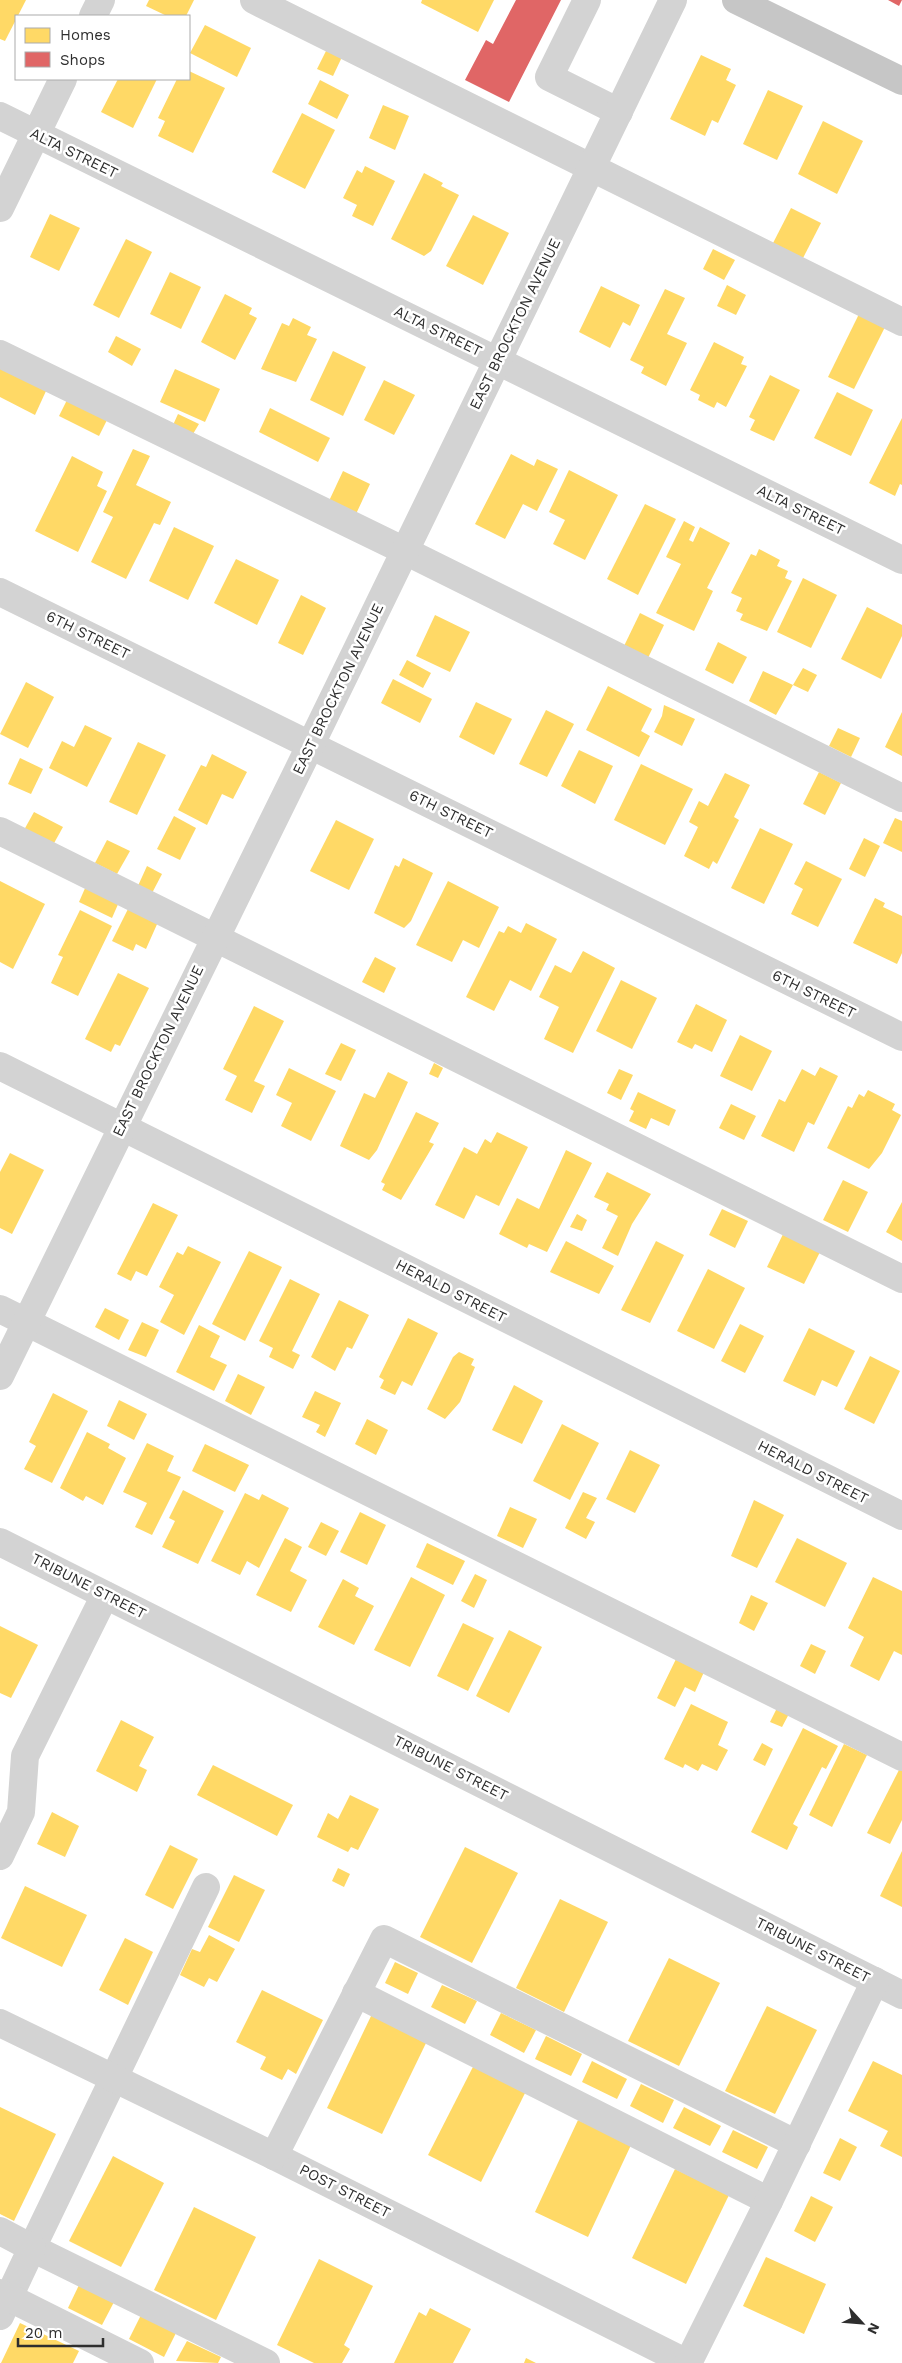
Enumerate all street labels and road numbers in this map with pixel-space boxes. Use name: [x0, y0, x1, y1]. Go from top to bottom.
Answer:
street label: ALTA STREET: [27, 124, 121, 182]
street label: EAST BROCKTON AVENUE: [466, 235, 564, 413]
street label: ALTA STREET: [391, 302, 485, 360]
street label: ALTA STREET: [754, 481, 848, 539]
street label: EAST BROCKTON AVENUE: [289, 600, 387, 778]
street label: 6TH STREET: [43, 607, 133, 663]
street label: 6TH STREET: [406, 786, 496, 842]
street label: EAST BROCKTON AVENUE: [109, 962, 207, 1140]
street label: 6TH STREET: [769, 966, 859, 1022]
street label: HERALD STREET: [393, 1255, 509, 1327]
street label: HERALD STREET: [755, 1436, 871, 1508]
street label: TRIBUNE STREET: [29, 1549, 149, 1623]
street label: TRIBUNE STREET: [391, 1731, 511, 1805]
street label: TRIBUNE STREET: [753, 1913, 873, 1987]
street label: POST STREET: [296, 2160, 394, 2222]

